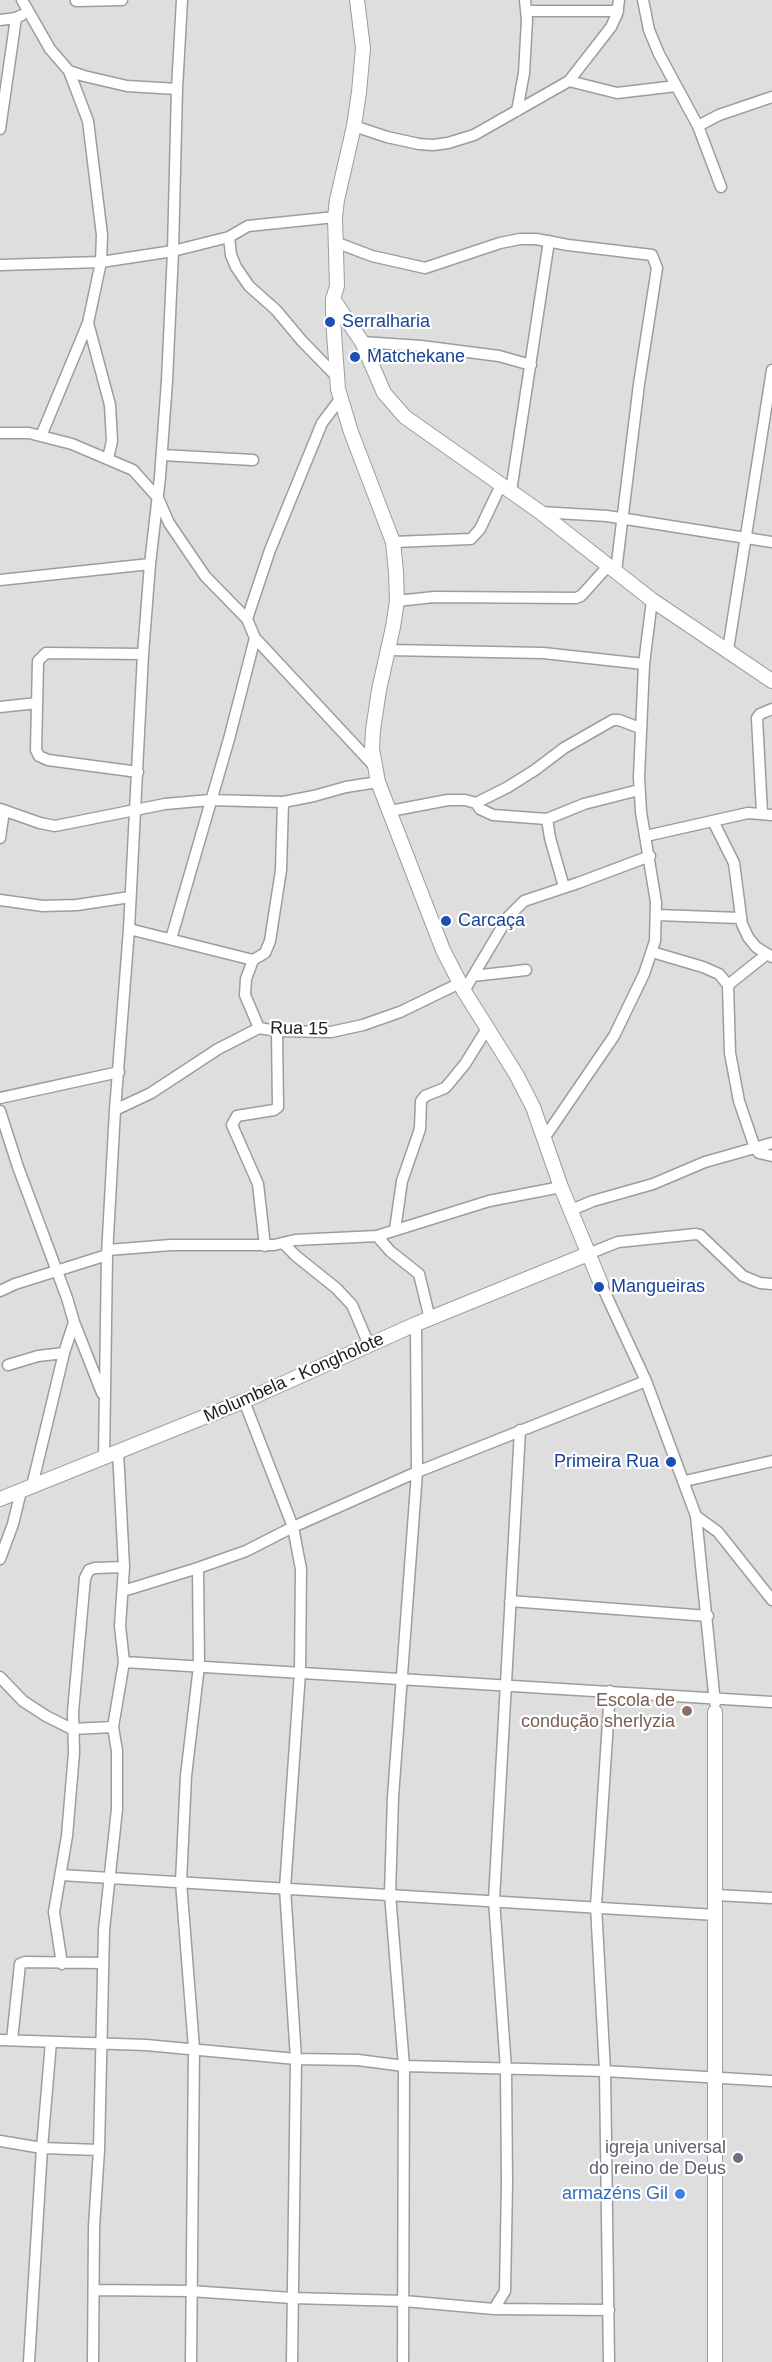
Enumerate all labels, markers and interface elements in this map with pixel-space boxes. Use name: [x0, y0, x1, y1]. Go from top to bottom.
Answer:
place label: Serralharia: [342, 311, 430, 333]
marker: Serralharia: [323, 315, 337, 329]
place label: Matchekane: [367, 346, 465, 368]
marker: Matchekane: [348, 350, 362, 364]
place label: Carcaça: [458, 910, 525, 932]
marker: Carcaça: [439, 914, 453, 928]
street label: Rua 15: [270, 1018, 328, 1040]
place label: Mangueiras: [611, 1276, 705, 1298]
marker: Mangueiras: [592, 1280, 606, 1294]
street label: Molumbela - Kongholote: [200, 1328, 388, 1428]
place label: Primeira Rua: [554, 1451, 659, 1473]
marker: Primeira Rua: [664, 1455, 678, 1469]
place label: Escola de condução sherlyzia: [521, 1690, 675, 1732]
marker: Escola de condução sherlyzia: [680, 1704, 694, 1718]
place label: igreja universal do reino de Deus: [589, 2137, 726, 2180]
marker: igreja universal do reino de Deus: [731, 2151, 745, 2165]
place label: armazéns Gil: [562, 2183, 668, 2205]
marker: armazéns Gil: [673, 2187, 687, 2201]

